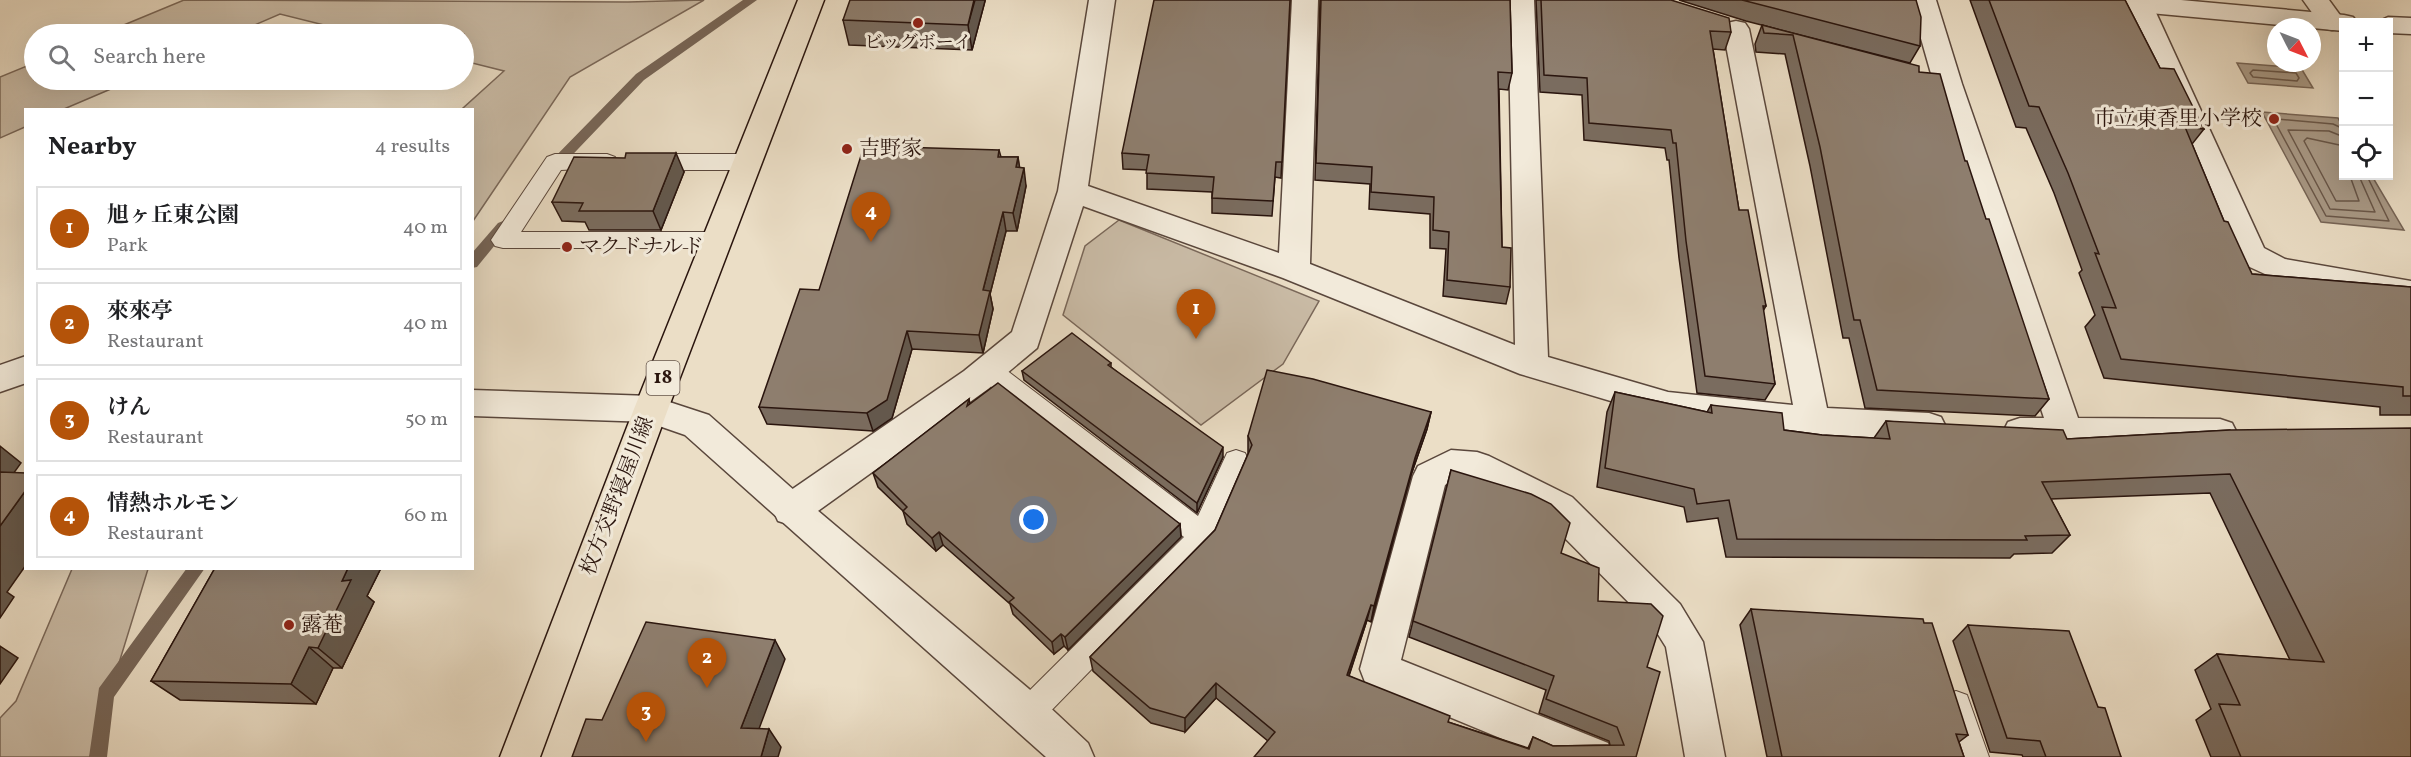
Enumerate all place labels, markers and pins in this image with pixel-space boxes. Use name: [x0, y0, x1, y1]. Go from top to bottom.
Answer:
marker: ビッグボーイ: [911, 16, 925, 30]
place label: ビッグボーイ: [864, 31, 972, 56]
place label: 市立東香里小学校: [2094, 105, 2262, 134]
marker: 市立東香里小学校: [2267, 112, 2281, 126]
place label: 吉野家: [859, 135, 922, 164]
marker: 吉野家: [840, 142, 854, 156]
pin: 4: [852, 192, 890, 242]
place label: マクドナルド: [579, 233, 704, 262]
marker: マクドナルド: [560, 240, 574, 254]
pin: 1: [1176, 290, 1216, 339]
place label: 露菴: [301, 611, 343, 640]
marker: 露菴: [282, 618, 296, 632]
pin: 2: [688, 638, 726, 688]
pin: 3: [626, 692, 666, 742]

